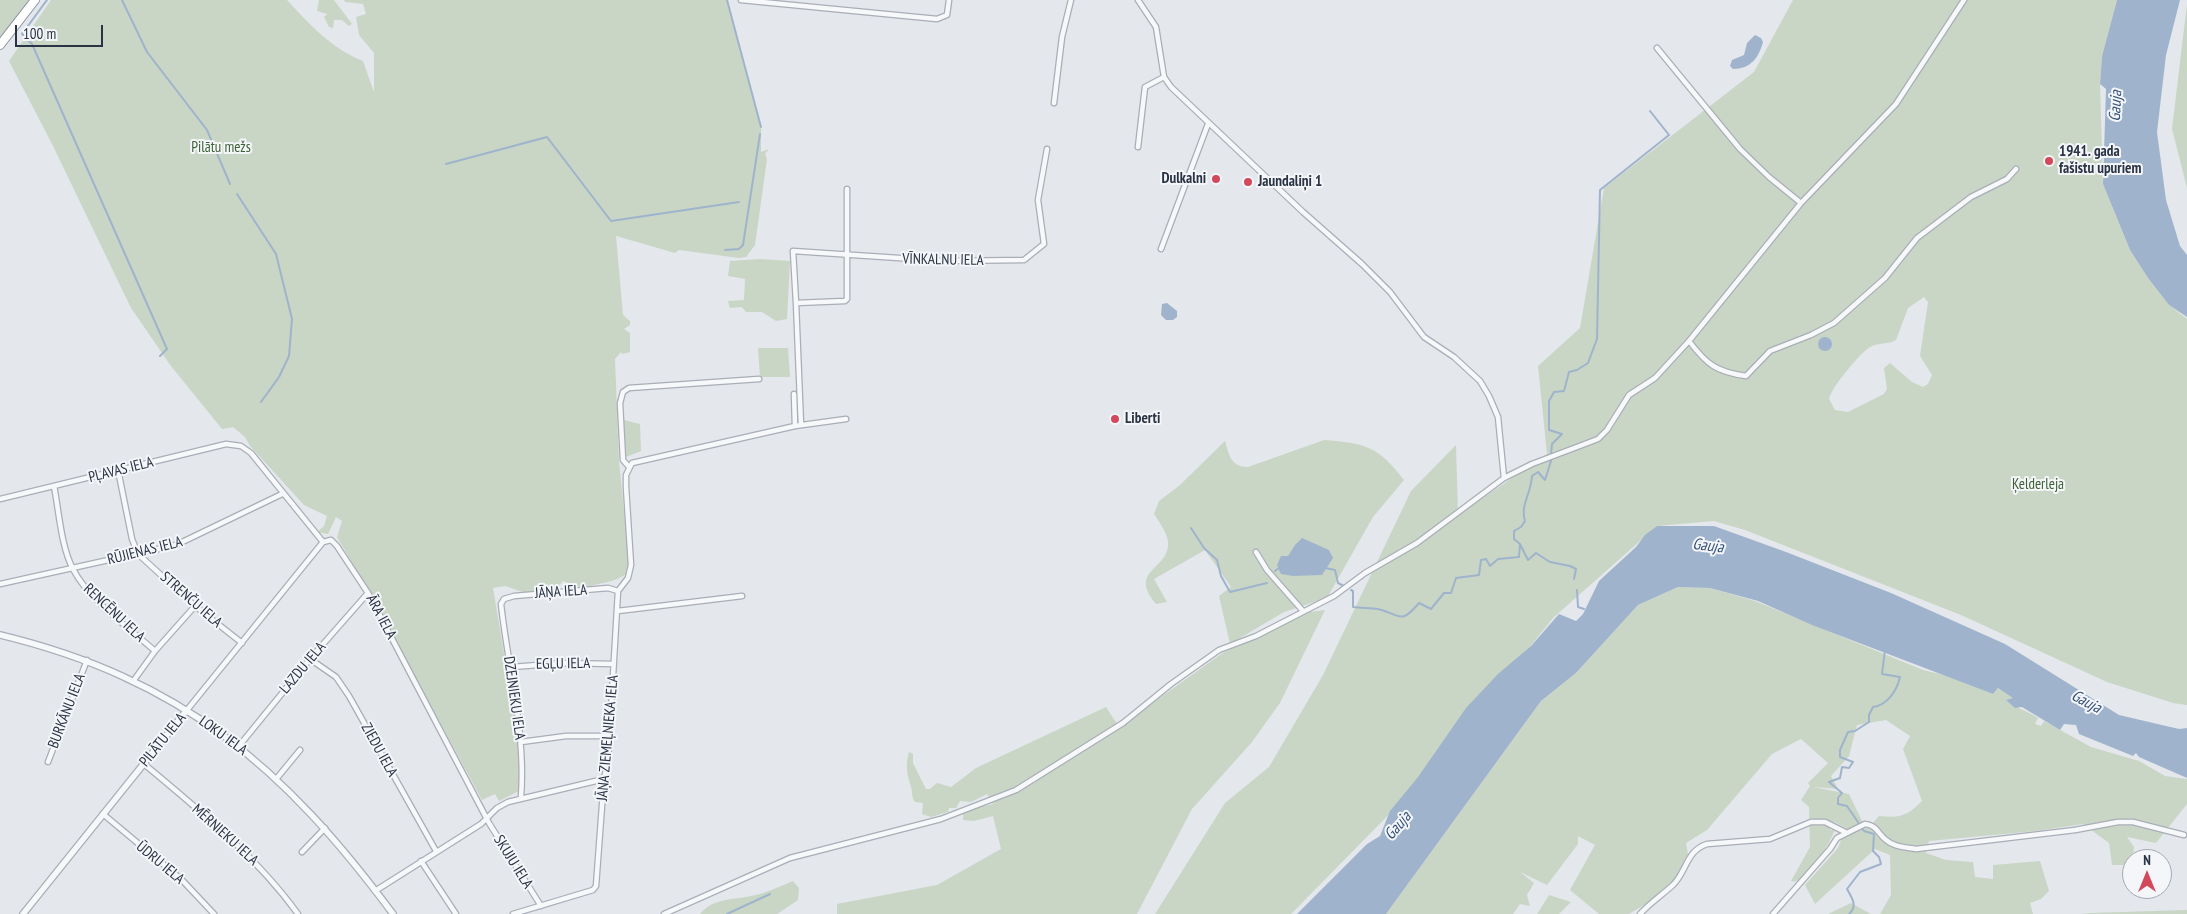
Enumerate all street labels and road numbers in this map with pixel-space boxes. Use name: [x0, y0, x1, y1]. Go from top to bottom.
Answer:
street label: VĪNKALNU IELA: [902, 250, 984, 270]
street label: PĻAVAS IELA: [87, 453, 155, 487]
street label: RŪJIENAS IELA: [106, 533, 184, 569]
street label: STRENČU IELA: [156, 568, 226, 632]
street label: RENCĒNU IELA: [80, 580, 148, 646]
street label: JĀŅA IELA: [534, 581, 588, 603]
street label: ĀRA IELA: [362, 592, 400, 642]
street label: LAZDU IELA: [276, 638, 330, 698]
street label: DZEJNIEKU IELA: [499, 655, 529, 741]
street label: EGĻU IELA: [536, 655, 590, 673]
street label: BURKĀNU IELA: [45, 671, 89, 751]
street label: JĀŅA ZIEMEĻNIEKA IELA: [594, 674, 622, 802]
street label: PILĀTU IELA: [136, 710, 190, 770]
street label: LOKU IELA: [195, 712, 251, 760]
street label: ZIEDU IELA: [357, 720, 401, 780]
street label: MĒRNIEKU IELA: [188, 801, 262, 869]
street label: SKUJU IELA: [490, 832, 536, 892]
street label: ŪDRU IELA: [132, 838, 188, 888]

